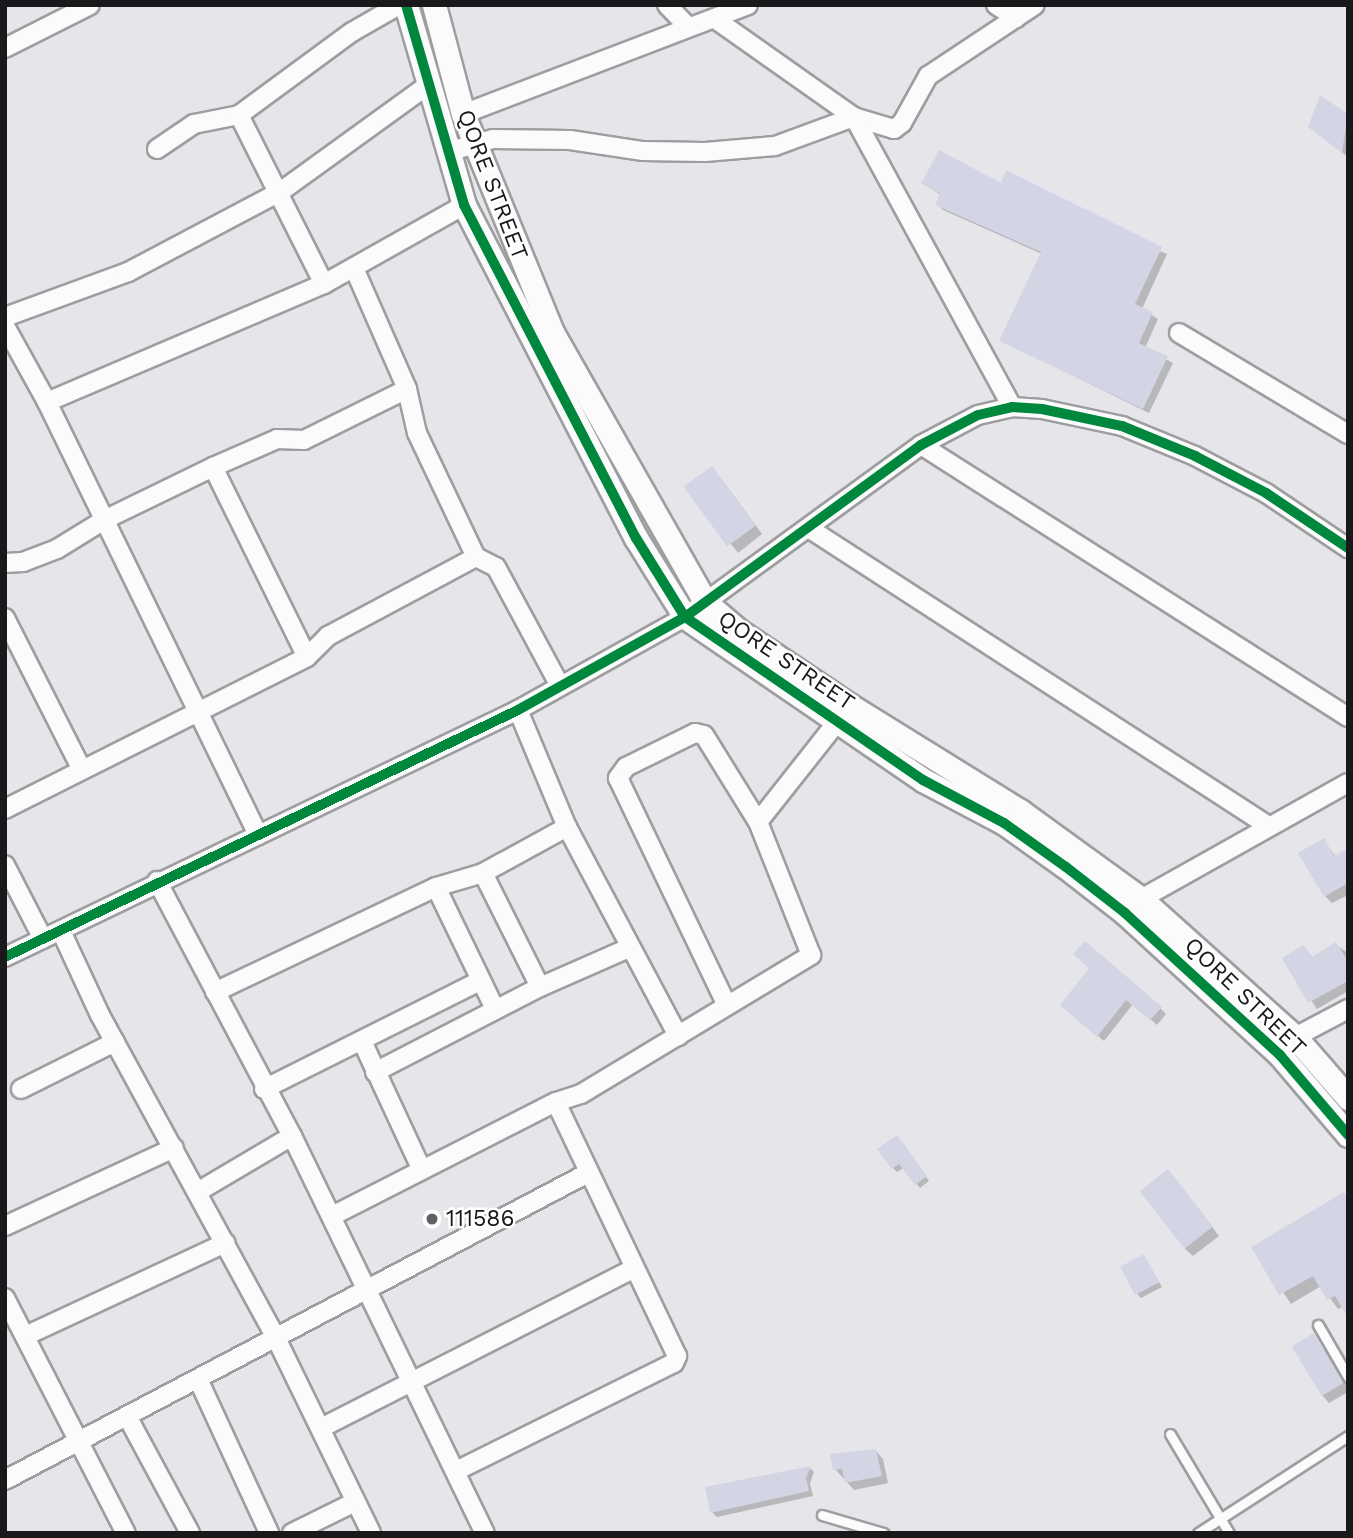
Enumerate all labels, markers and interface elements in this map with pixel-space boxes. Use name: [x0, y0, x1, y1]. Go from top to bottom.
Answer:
street label: QORE STREET: [451, 106, 533, 264]
street label: QORE STREET: [712, 605, 860, 717]
street label: QORE STREET: [1178, 932, 1312, 1062]
place label: 111586: [446, 1205, 514, 1233]
marker: 111586: [424, 1211, 440, 1227]

